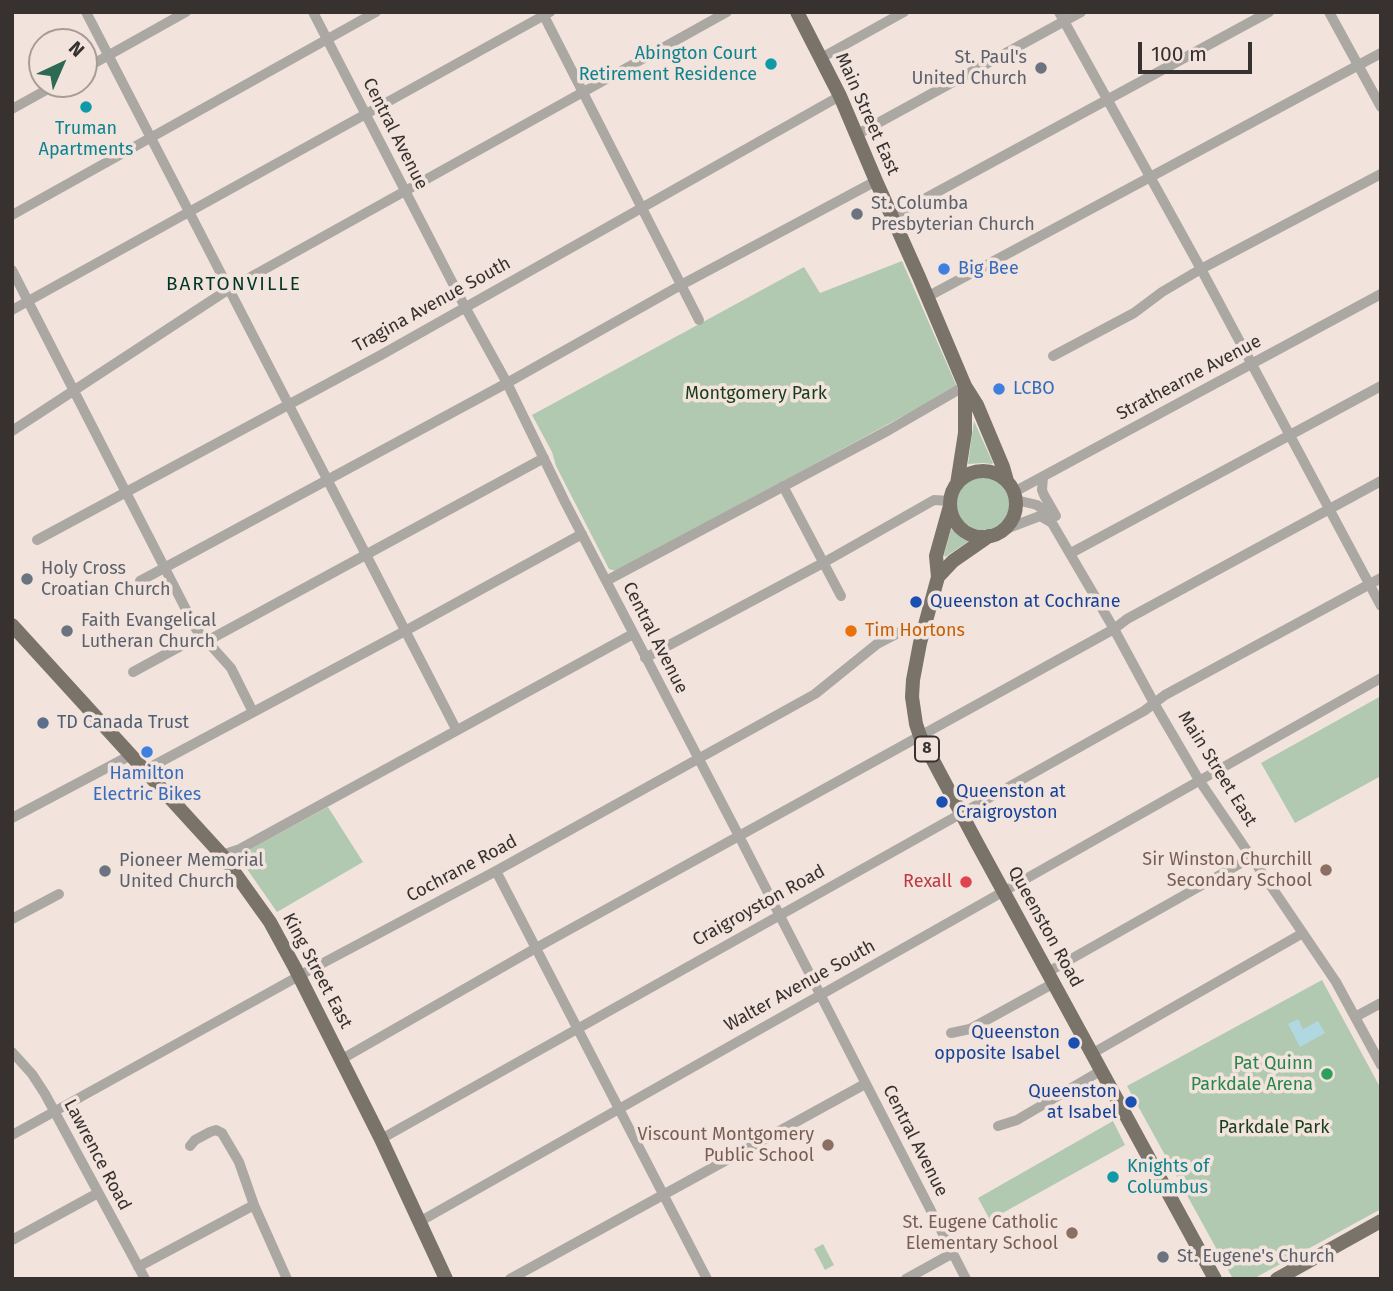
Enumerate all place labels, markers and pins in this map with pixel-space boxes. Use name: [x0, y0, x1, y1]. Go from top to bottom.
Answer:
place label: Abington Court Retirement Residence: [579, 43, 757, 86]
place label: St. Paul's United Church: [911, 47, 1027, 90]
marker: Abington Court Retirement Residence: [763, 56, 779, 72]
marker: St. Paul's United Church: [1033, 60, 1049, 76]
marker: Truman Apartments: [78, 99, 94, 115]
place label: Truman Apartments: [39, 118, 133, 160]
place label: St. Columba Presbyterian Church: [871, 193, 1035, 235]
marker: St. Columba Presbyterian Church: [849, 206, 865, 222]
place label: Big Bee: [958, 258, 1019, 280]
marker: Big Bee: [936, 261, 952, 277]
place label: LCBO: [1013, 378, 1055, 400]
marker: LCBO: [991, 381, 1007, 397]
place label: Holy Cross Croatian Church: [41, 558, 171, 600]
marker: Holy Cross Croatian Church: [19, 571, 35, 587]
place label: Queenston at Cochrane: [930, 591, 1120, 613]
marker: Queenston at Cochrane: [908, 594, 924, 610]
place label: Faith Evangelical Lutheran Church: [81, 610, 216, 652]
place label: Tim Hortons: [865, 620, 965, 642]
marker: Faith Evangelical Lutheran Church: [59, 623, 75, 639]
marker: Tim Hortons: [843, 623, 859, 639]
place label: TD Canada Trust: [57, 712, 189, 734]
marker: TD Canada Trust: [35, 715, 51, 731]
marker: Hamilton Electric Bikes: [139, 744, 155, 760]
place label: Hamilton Electric Bikes: [93, 763, 201, 806]
place label: Queenston at Craigroyston: [956, 781, 1066, 824]
marker: Queenston at Craigroyston: [934, 794, 950, 810]
place label: Sir Winston Churchill Secondary School: [1142, 849, 1312, 892]
place label: Pioneer Memorial United Church: [119, 850, 264, 892]
marker: Sir Winston Churchill Secondary School: [1318, 862, 1334, 878]
marker: Pioneer Memorial United Church: [97, 863, 113, 879]
place label: Rexall: [903, 871, 952, 893]
marker: Rexall: [958, 874, 974, 890]
place label: Queenston opposite Isabel: [934, 1022, 1060, 1064]
marker: Queenston opposite Isabel: [1066, 1035, 1082, 1051]
place label: Pat Quinn Parkdale Arena: [1191, 1053, 1313, 1096]
marker: Pat Quinn Parkdale Arena: [1319, 1066, 1335, 1082]
place label: Queenston at Isabel: [1028, 1081, 1117, 1124]
marker: Queenston at Isabel: [1123, 1094, 1139, 1110]
place label: Viscount Montgomery Public School: [638, 1124, 814, 1166]
marker: Viscount Montgomery Public School: [820, 1137, 836, 1153]
place label: Knights of Columbus: [1127, 1156, 1209, 1198]
marker: Knights of Columbus: [1105, 1169, 1121, 1185]
place label: St. Eugene Catholic Elementary School: [902, 1212, 1058, 1254]
marker: St. Eugene Catholic Elementary School: [1064, 1225, 1080, 1241]
place label: St. Eugene's Church: [1177, 1246, 1335, 1268]
marker: St. Eugene's Church: [1155, 1249, 1171, 1265]

